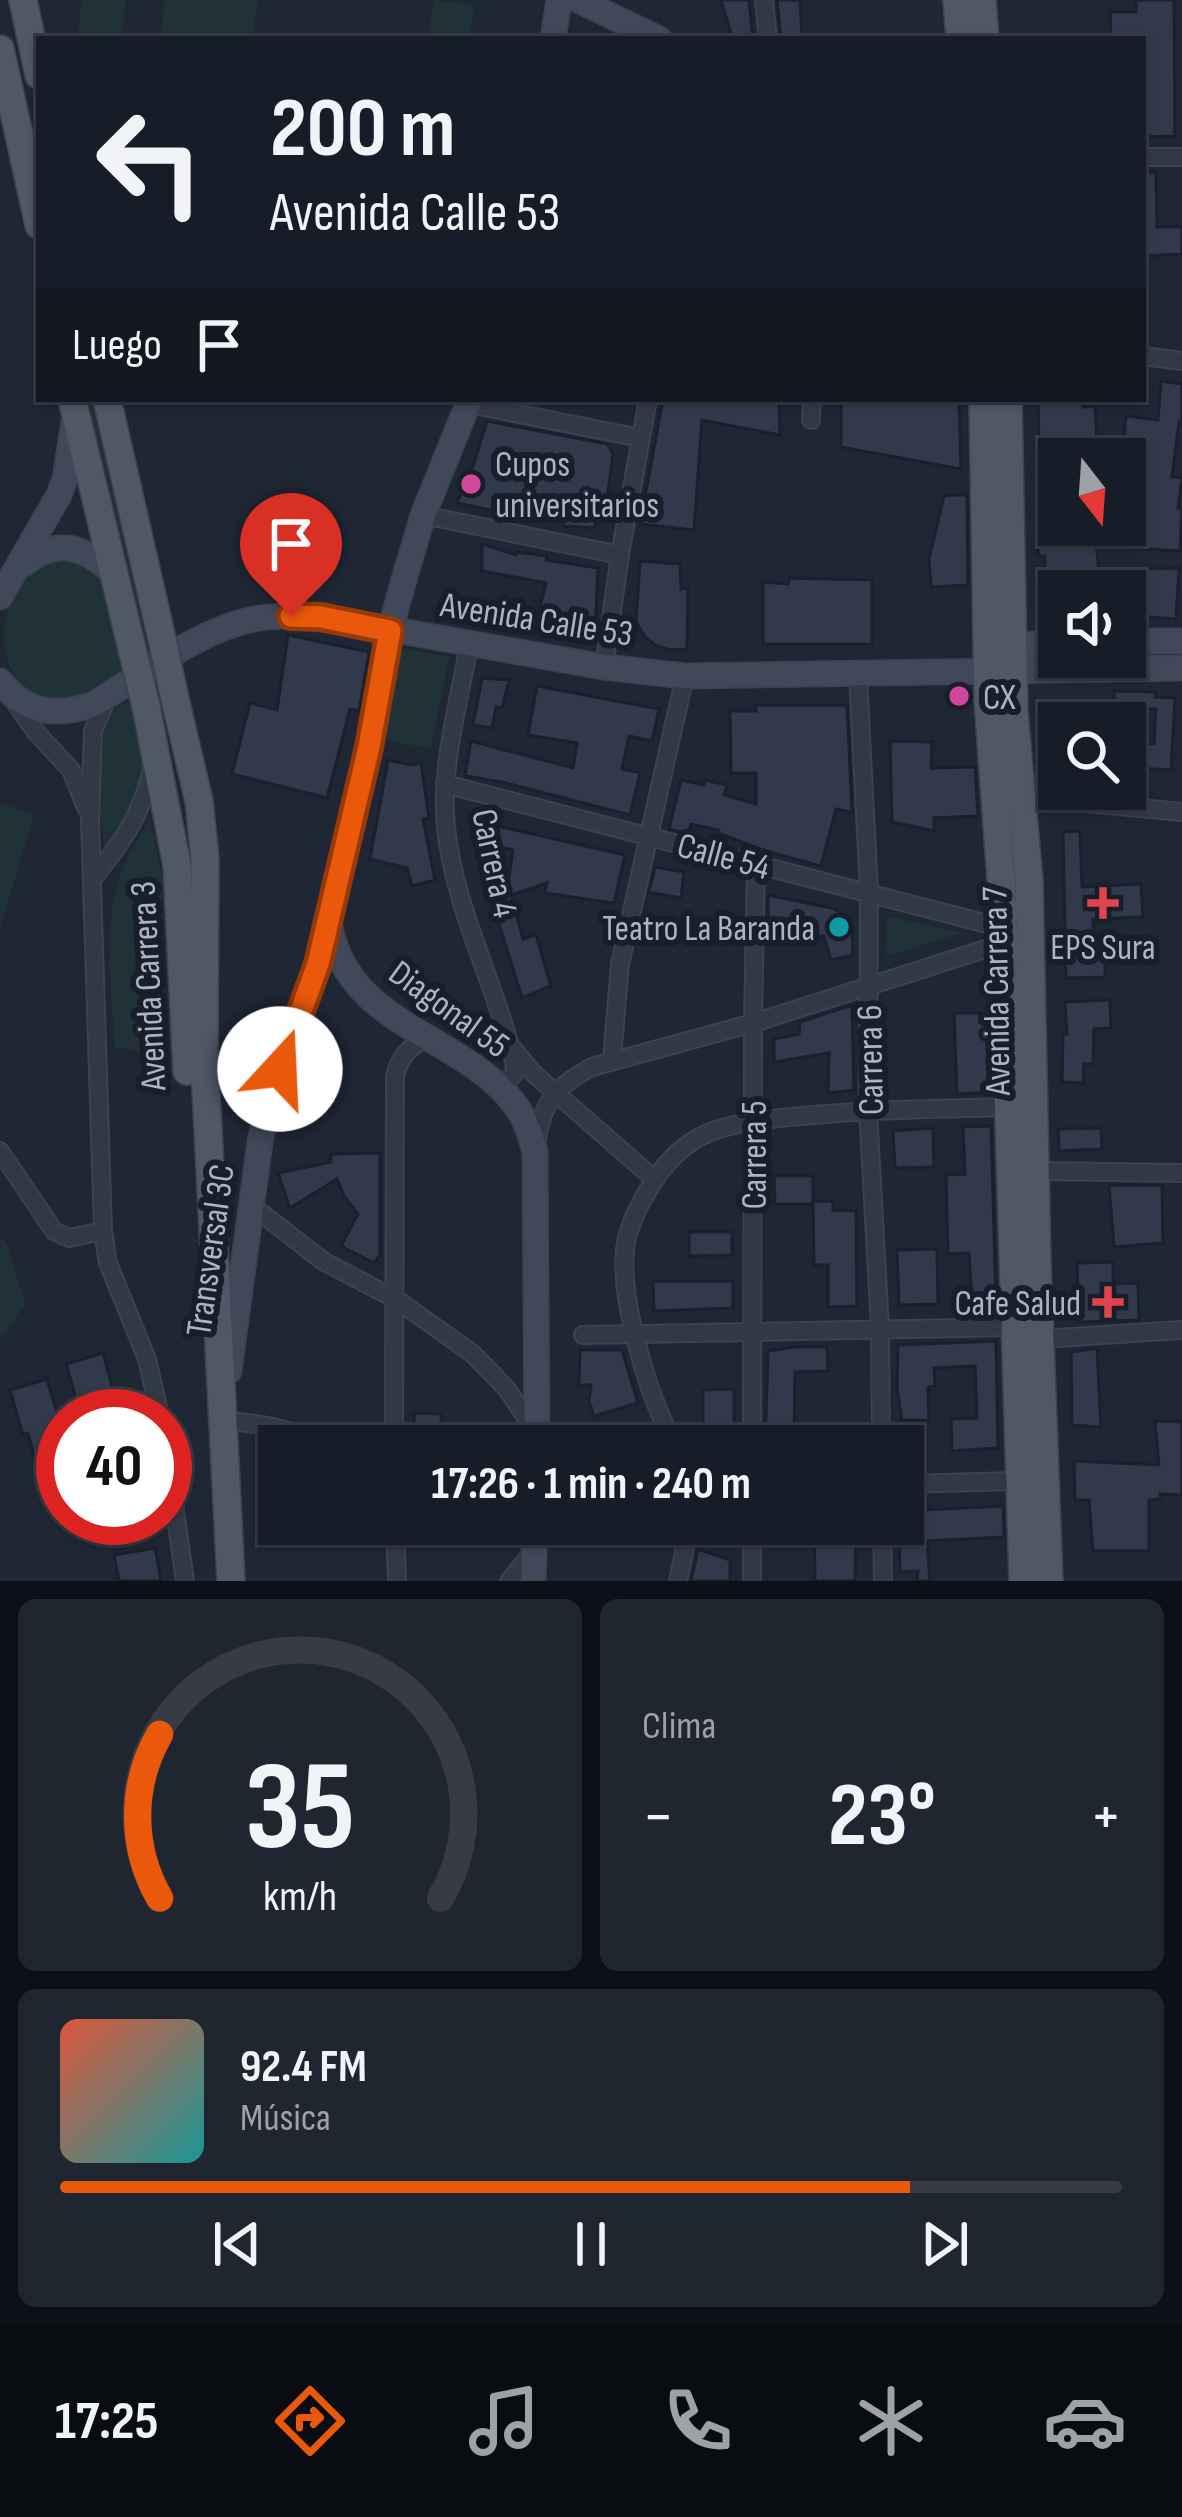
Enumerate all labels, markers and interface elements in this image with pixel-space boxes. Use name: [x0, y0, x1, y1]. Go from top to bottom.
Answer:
text: 200 m: [270, 79, 456, 180]
icon: left: [72, 84, 228, 240]
text: Avenida Calle 53: [270, 181, 560, 246]
icon: arrive: [186, 312, 252, 378]
text: Luego: [72, 318, 162, 373]
north arrow: [1038, 438, 1146, 546]
map controls: [1038, 438, 1146, 810]
place label: Cupos universitarios: [495, 444, 659, 528]
marker: Cupos universitarios: [458, 471, 484, 497]
pin: [240, 493, 342, 616]
icon: arrive: [258, 511, 324, 577]
button: sound: [1038, 570, 1146, 678]
street label: Avenida Calle 53: [437, 584, 636, 657]
place label: CX: [983, 677, 1016, 720]
marker: CX: [946, 683, 972, 709]
button: search: [1038, 702, 1146, 810]
street label: Carrera 4: [461, 805, 526, 922]
street label: Calle 54: [672, 824, 774, 890]
street label: Avenida Carrera 3: [123, 880, 177, 1093]
street label: Avenida Carrera 7: [974, 886, 1021, 1097]
marker: EPS Sura: [1087, 887, 1119, 919]
place label: Teatro La Baranda: [602, 908, 815, 951]
marker: Teatro La Baranda: [826, 914, 852, 940]
place label: EPS Sura: [1050, 927, 1156, 970]
street label: Diagonal 55: [380, 952, 517, 1068]
street label: Carrera 6: [849, 1004, 894, 1116]
position arrow: [217, 1006, 343, 1132]
street label: Carrera 5: [734, 1100, 777, 1210]
street label: Transversal 3C: [178, 1162, 245, 1339]
place label: Cafe Salud: [954, 1283, 1081, 1326]
marker: Cafe Salud: [1092, 1286, 1124, 1318]
speed limit sign: 40: [36, 1389, 192, 1545]
text: 17:26 · 1 min · 240 m: [431, 1457, 751, 1512]
text: Clima: [642, 1703, 716, 1750]
text: 35: [245, 1735, 355, 1884]
text: 23°: [828, 1763, 936, 1871]
text: −: [642, 1778, 674, 1857]
text: +: [1090, 1778, 1122, 1857]
text: km/h: [263, 1871, 337, 1923]
text: 92.4 FM: [240, 2040, 367, 2095]
text: Música: [240, 2095, 331, 2142]
icon: previous: [204, 2211, 270, 2277]
icon: pause: [558, 2211, 624, 2277]
icon: next: [912, 2211, 978, 2277]
icon: directions: [268, 2379, 352, 2463]
icon: music: [462, 2379, 546, 2463]
icon: phone: [656, 2379, 740, 2463]
icon: climate: [849, 2379, 933, 2463]
icon: car: [1043, 2379, 1127, 2463]
text: 17:25: [55, 2389, 158, 2454]

